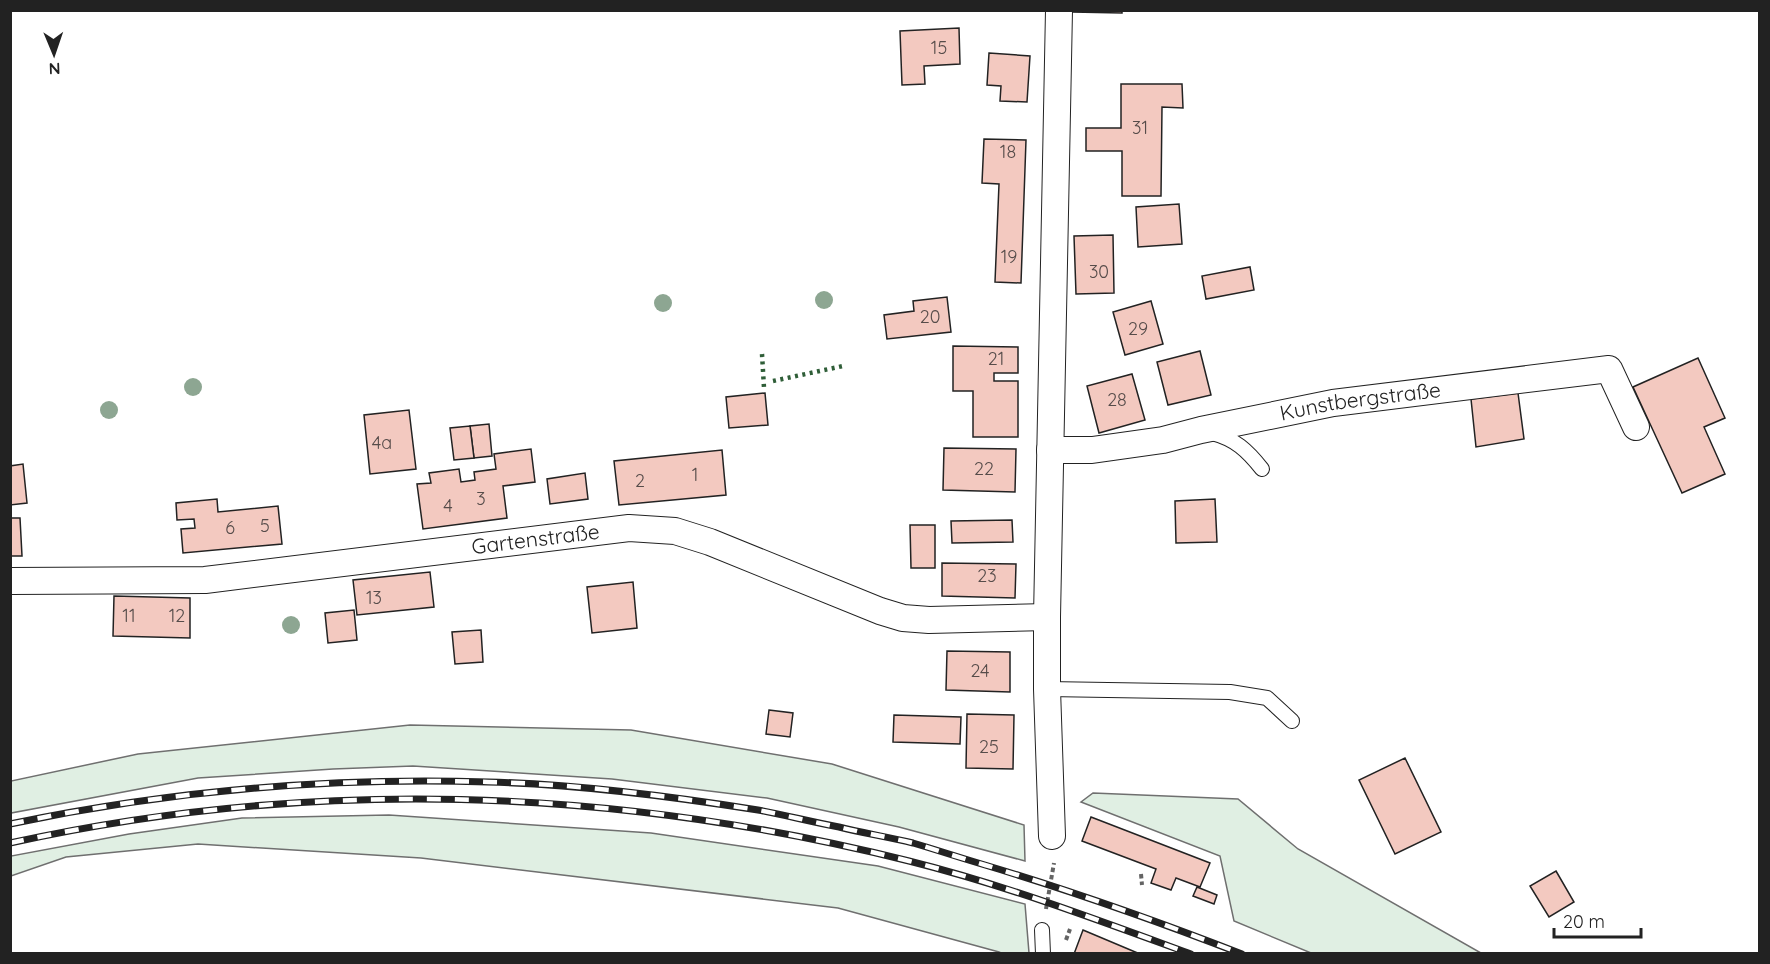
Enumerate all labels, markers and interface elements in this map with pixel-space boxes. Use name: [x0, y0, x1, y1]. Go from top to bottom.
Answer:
north arrow: [24, 24, 84, 84]
house number: 15: [931, 36, 947, 59]
text: N: [48, 59, 61, 79]
house number: 31: [1132, 116, 1148, 139]
house number: 18: [1000, 140, 1016, 163]
house number: 19: [1001, 245, 1017, 268]
house number: 30: [1089, 260, 1109, 283]
house number: 20: [920, 305, 940, 328]
house number: 29: [1128, 317, 1148, 340]
house number: 21: [988, 347, 1004, 370]
street label: Kunstbergstraße: [1277, 376, 1442, 426]
house number: 28: [1107, 388, 1127, 411]
house number: 4a: [372, 431, 392, 454]
house number: 22: [974, 457, 994, 480]
house number: 1: [692, 463, 698, 486]
house number: 2: [635, 469, 645, 492]
house number: 3: [476, 487, 486, 510]
house number: 4: [443, 494, 453, 517]
house number: 5: [260, 514, 270, 537]
house number: 6: [225, 516, 235, 539]
street label: Gartenstraße: [470, 518, 601, 559]
house number: 23: [977, 564, 997, 587]
house number: 13: [366, 586, 382, 609]
house number: 11: [122, 604, 136, 627]
house number: 12: [169, 604, 185, 627]
house number: 24: [970, 659, 990, 682]
house number: 25: [979, 735, 999, 758]
scale bar: [1554, 901, 1641, 939]
text: 20 m: [1563, 910, 1605, 933]

